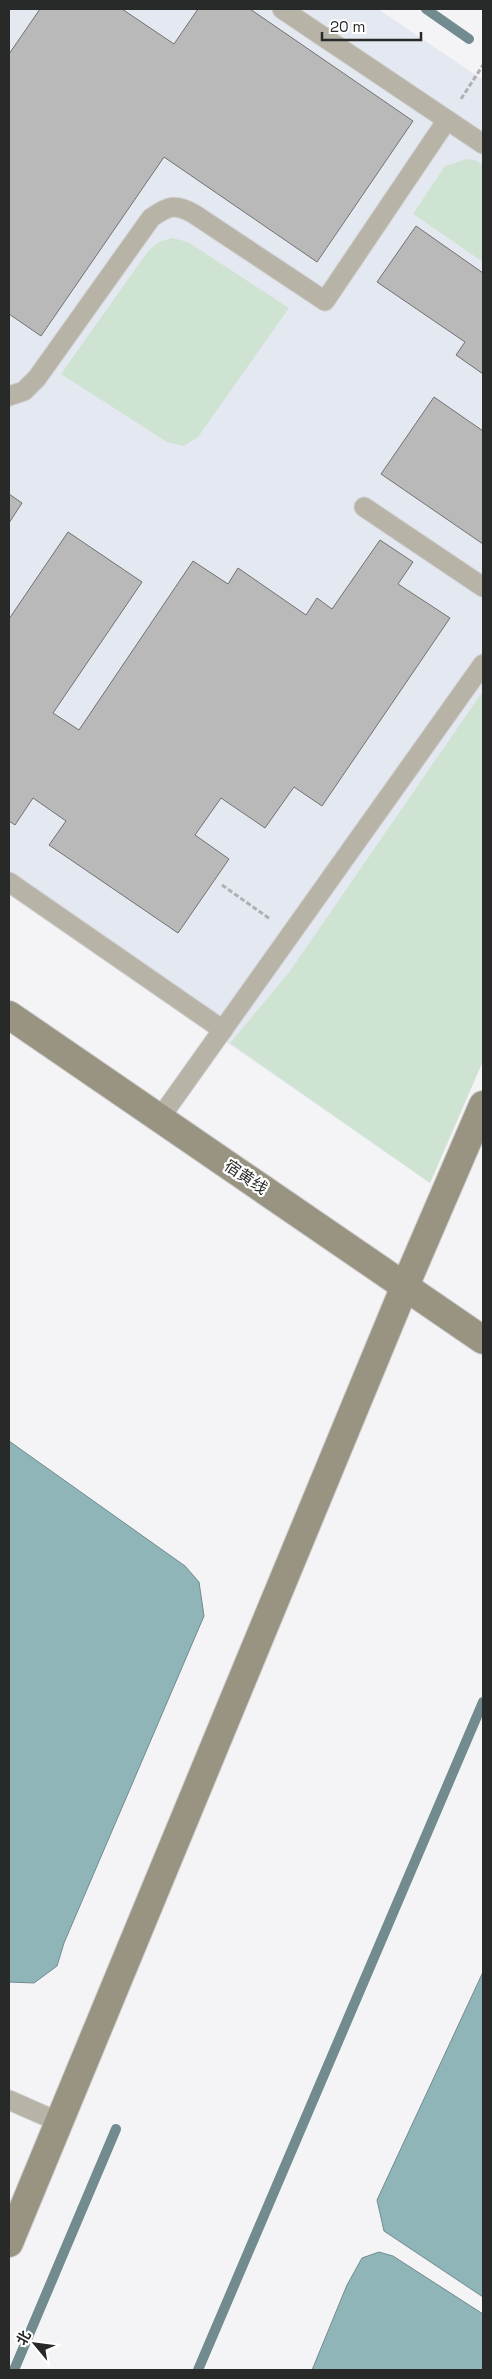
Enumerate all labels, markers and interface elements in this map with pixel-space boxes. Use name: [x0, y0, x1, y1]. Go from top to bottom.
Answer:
scale bar: [322, 10, 421, 42]
text: 20 m: [330, 17, 365, 36]
street label: 宿黄线: [220, 1155, 272, 1199]
north arrow: [10, 2319, 60, 2369]
text: 北: [12, 2327, 35, 2348]

